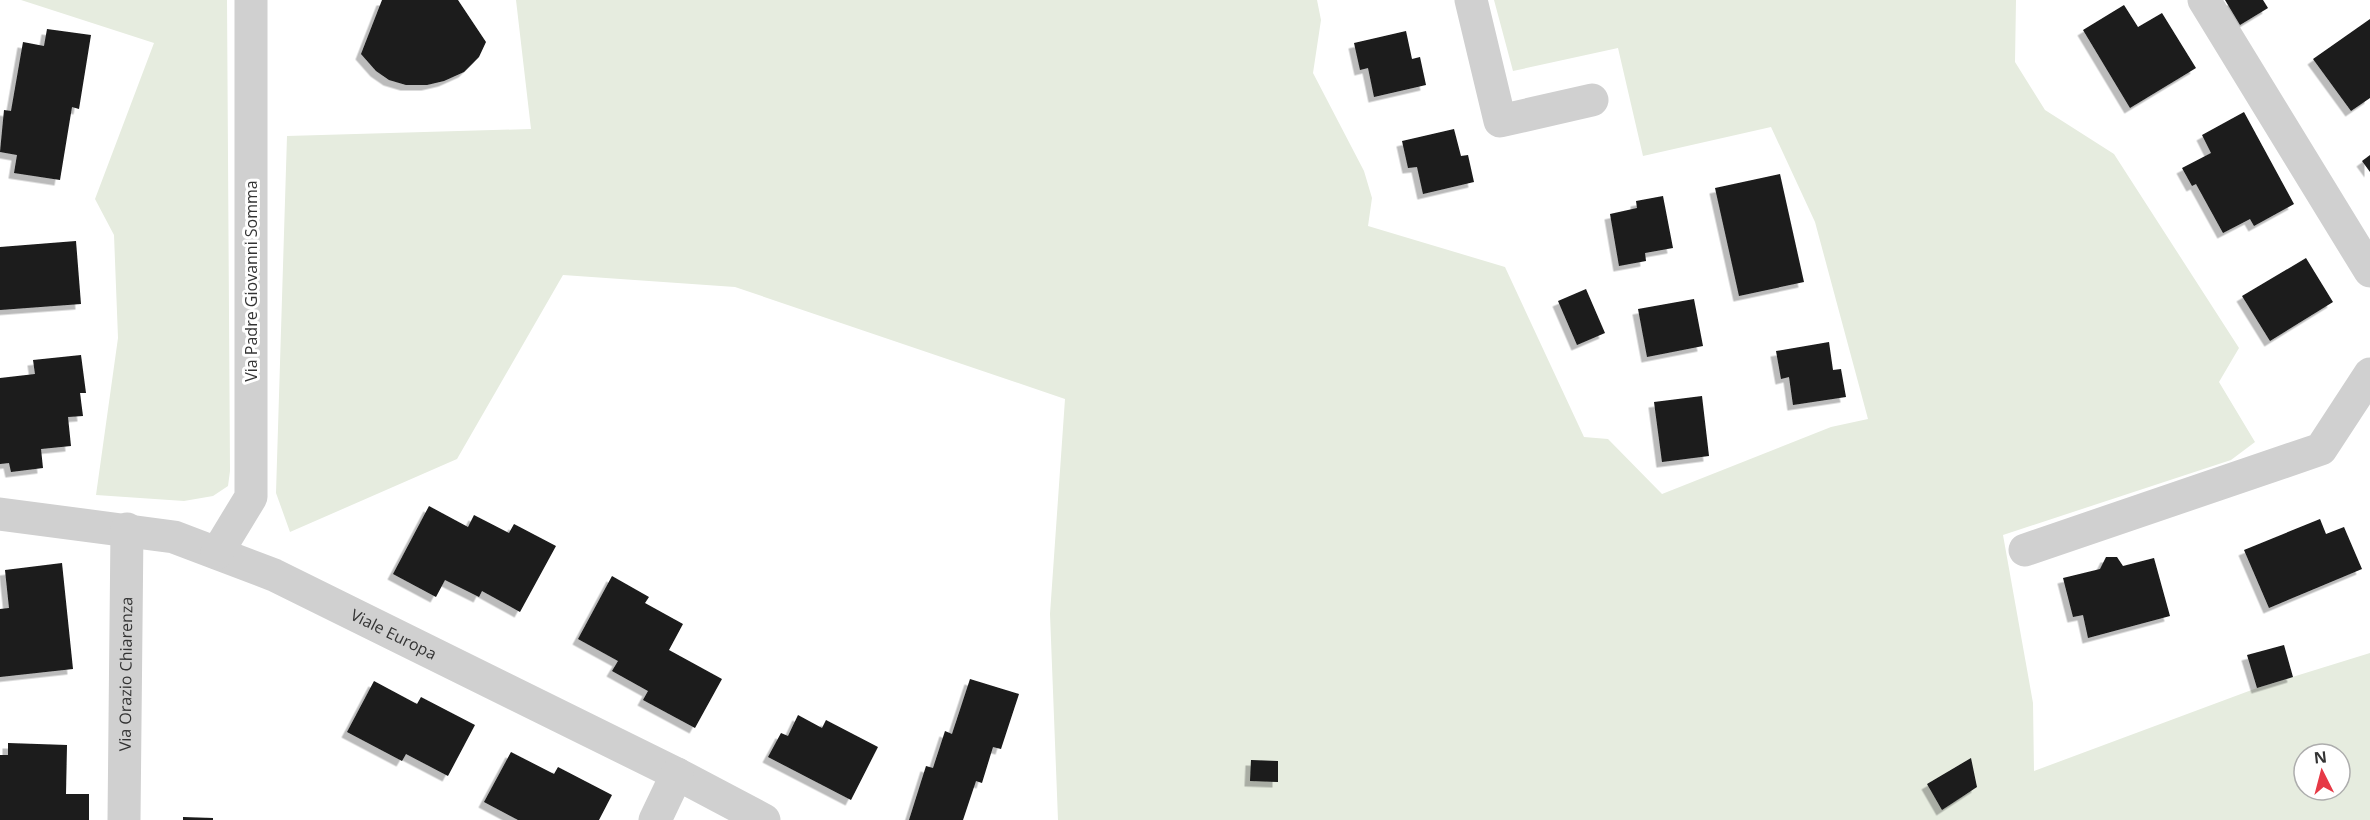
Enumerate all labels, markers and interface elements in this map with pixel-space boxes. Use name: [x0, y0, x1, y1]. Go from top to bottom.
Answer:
street label: Via Padre Giovanni Somma: [240, 180, 262, 382]
street label: Via Orazio Chiarenza: [114, 597, 137, 751]
street label: Viale Europa: [347, 604, 440, 665]
north arrow: [2292, 742, 2352, 802]
text: N: [2313, 745, 2328, 769]

